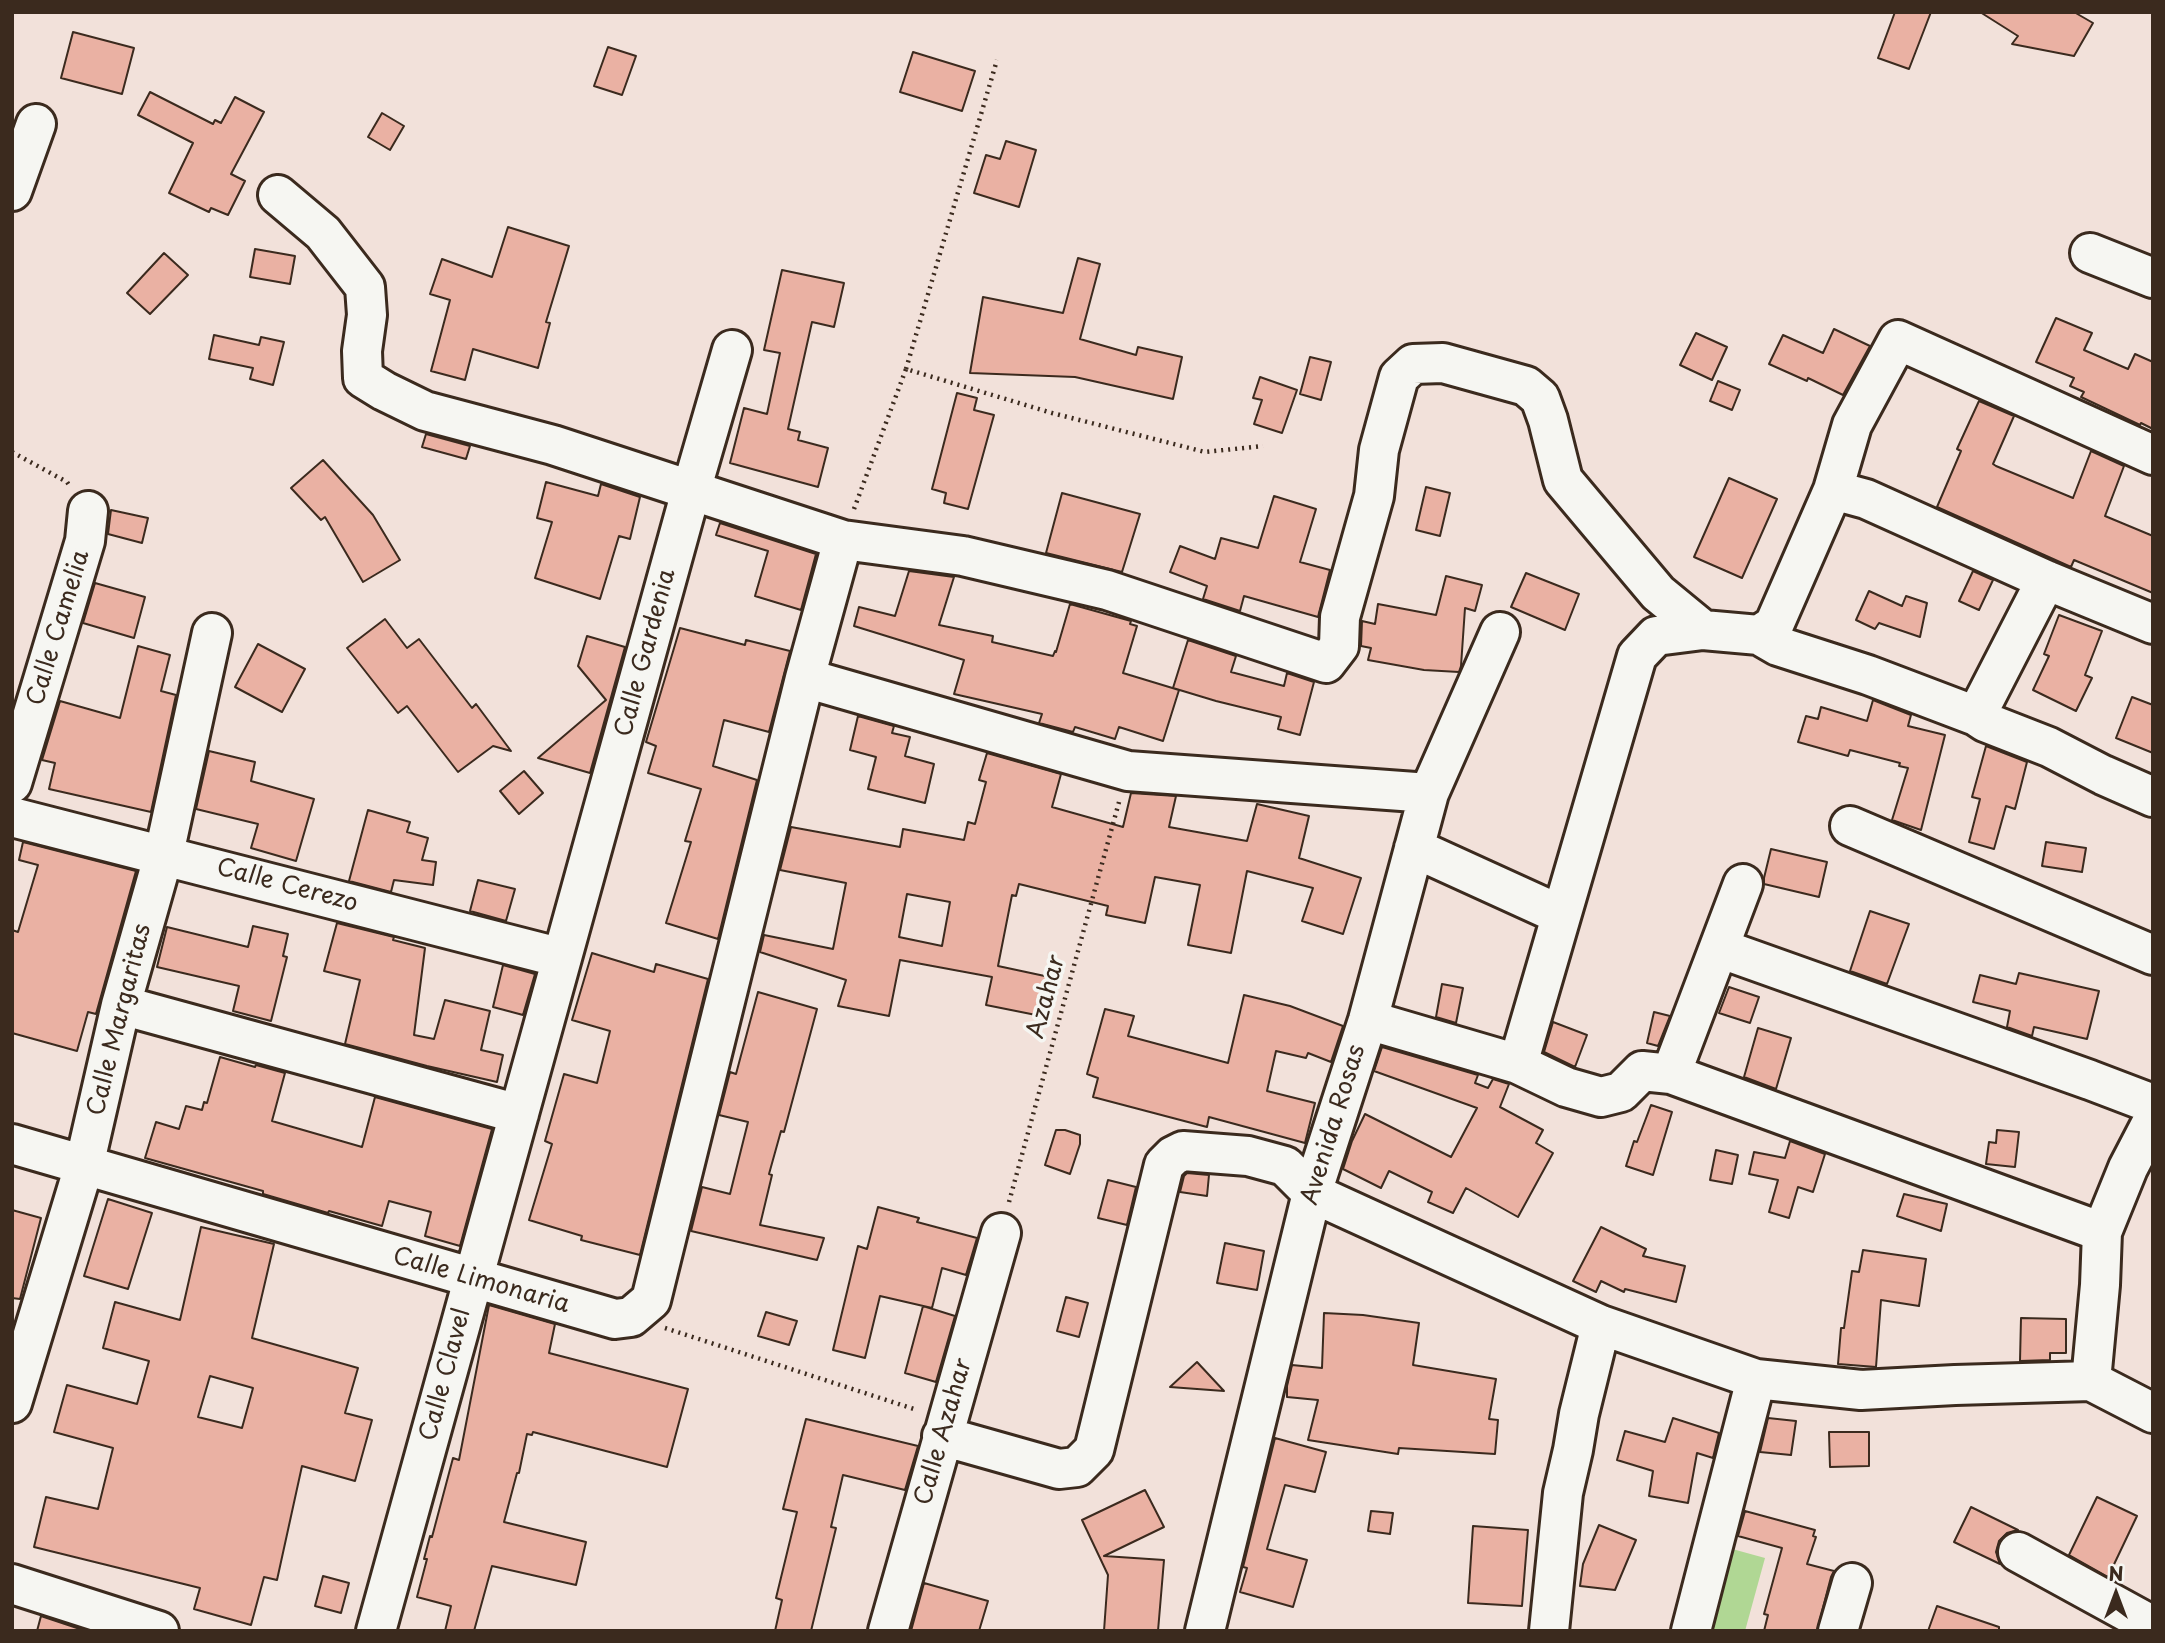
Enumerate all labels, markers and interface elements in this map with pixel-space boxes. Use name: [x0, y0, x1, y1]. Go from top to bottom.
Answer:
street label: Calle Camelia: [22, 547, 96, 709]
street label: Calle Gardenia: [610, 566, 682, 740]
street label: Calle Cerezo: [213, 853, 361, 919]
street label: Calle Margaritas: [82, 921, 158, 1119]
street label: Azahar: [1022, 952, 1072, 1042]
street label: Avenida Rosas: [1296, 1042, 1372, 1208]
street label: Calle Limonaria: [389, 1242, 573, 1320]
street label: Calle Clavel: [415, 1306, 477, 1444]
street label: Calle Azahar: [909, 1355, 979, 1509]
north arrow: [2081, 1559, 2151, 1629]
text: N: [2108, 1559, 2124, 1587]

